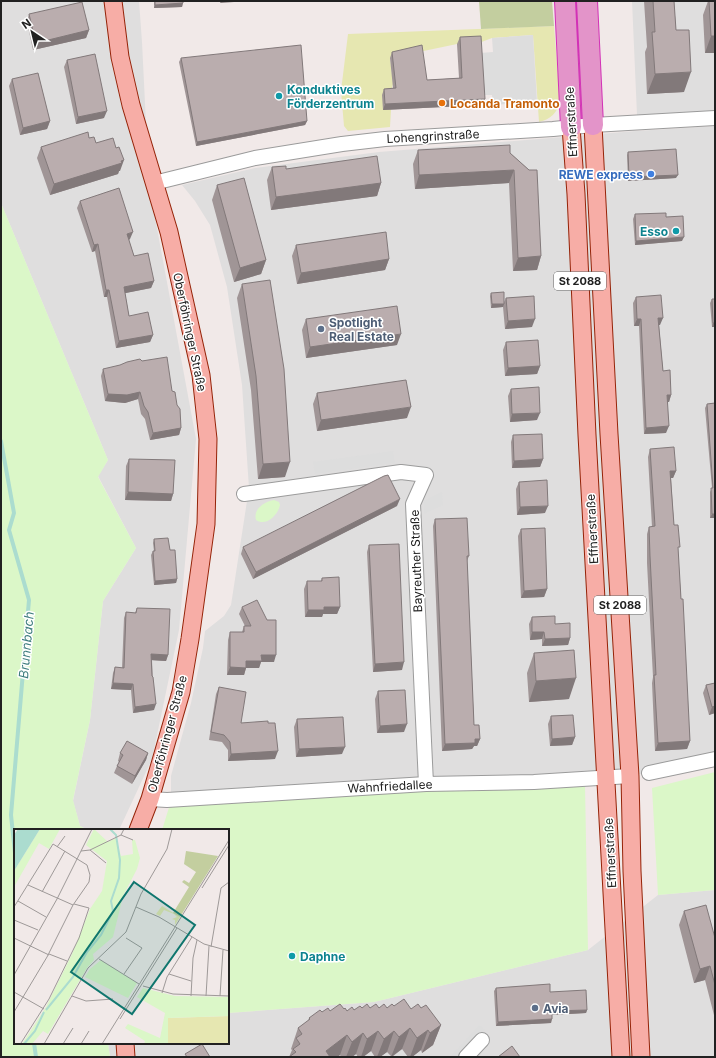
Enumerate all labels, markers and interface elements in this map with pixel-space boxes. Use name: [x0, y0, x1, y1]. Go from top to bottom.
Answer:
north arrow: [12, 12, 52, 52]
text: N: [19, 16, 34, 32]
place label: Konduktives Förderzentrum: [287, 82, 374, 111]
street label: Effnerstraße: [562, 87, 580, 157]
marker: Konduktives Förderzentrum: [274, 91, 284, 101]
place label: Locanda Tramonto: [450, 96, 560, 111]
marker: Locanda Tramonto: [437, 98, 447, 108]
street label: Lohengrinstraße: [386, 126, 480, 146]
place label: REWE express: [559, 167, 643, 182]
marker: REWE express: [646, 169, 656, 179]
place label: Esso: [640, 224, 668, 239]
marker: Esso: [671, 226, 681, 236]
street label: Oberföhringer Straße: [170, 271, 210, 393]
road number: St 2088: [554, 272, 606, 290]
place label: Spotlight Real Estate: [329, 315, 394, 344]
marker: Spotlight Real Estate: [316, 324, 326, 334]
street label: Effnerstraße: [583, 494, 601, 564]
street label: Bayreuther Straße: [407, 509, 425, 613]
road number: St 2088: [594, 596, 646, 614]
water label: Brunnbach: [15, 610, 37, 679]
street label: Oberföhringer Straße: [144, 674, 190, 794]
street label: Wahnfriedallee: [347, 776, 433, 796]
street label: Effnerstraße: [601, 818, 619, 888]
inset map: [14, 829, 229, 1044]
place label: Daphne: [300, 949, 345, 964]
marker: Daphne: [287, 951, 297, 961]
place label: Avia: [543, 1001, 569, 1016]
marker: Avia: [530, 1003, 540, 1013]

